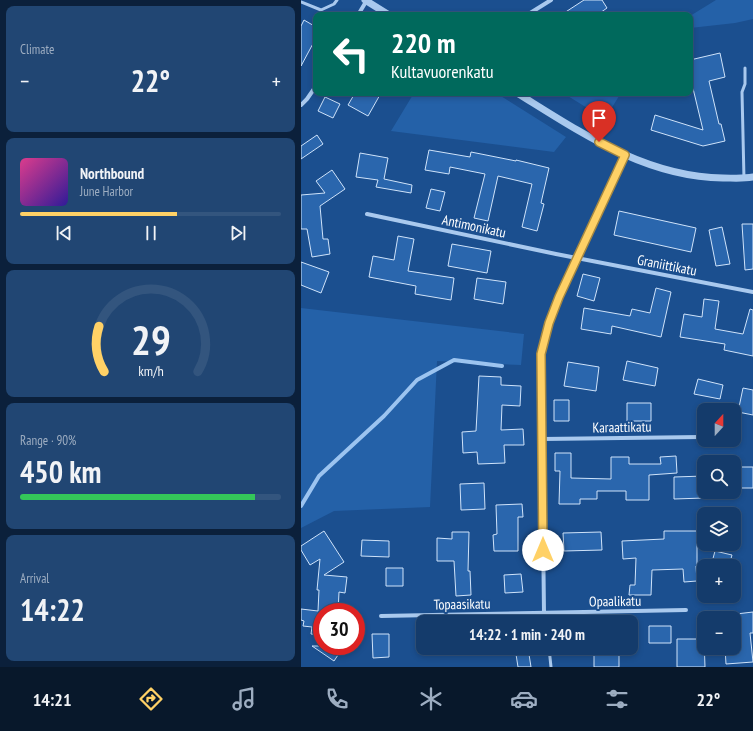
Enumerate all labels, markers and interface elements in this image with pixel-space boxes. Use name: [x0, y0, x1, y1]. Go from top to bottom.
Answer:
text: 220 m: [391, 24, 455, 61]
icon: left: [325, 28, 377, 80]
text: Climate: [20, 41, 54, 58]
text: Kultavuorenkatu: [391, 60, 493, 83]
text: 22°: [131, 61, 170, 100]
text: −: [20, 67, 29, 95]
text: +: [272, 67, 281, 95]
pin: [582, 101, 616, 142]
icon: arrive: [588, 107, 610, 129]
text: Northbound: [80, 164, 144, 183]
text: June Harbor: [80, 183, 133, 200]
street label: Antimonikatu: [440, 210, 508, 242]
icon: previous: [53, 222, 75, 244]
icon: pause: [140, 222, 162, 244]
icon: next: [227, 222, 249, 244]
street label: Graniittikatu: [636, 250, 698, 280]
text: 29: [131, 312, 170, 365]
text: km/h: [138, 360, 163, 379]
north arrow: [697, 403, 741, 447]
map controls: [697, 403, 741, 655]
street label: Karaattikatu: [592, 417, 652, 437]
text: Range · 90%: [20, 432, 76, 449]
text: 450 km: [20, 452, 101, 491]
button: search: [697, 455, 741, 499]
button: layers: [697, 507, 741, 551]
position arrow: [522, 529, 564, 571]
button: +: [697, 559, 741, 603]
text: Arrival: [20, 570, 49, 587]
text: 14:22: [20, 590, 85, 629]
street label: Opaalikatu: [589, 592, 641, 610]
street label: Topaasikatu: [433, 595, 491, 613]
speed limit sign: 30: [313, 603, 365, 655]
button: −: [697, 611, 741, 655]
text: 14:22 · 1 min · 240 m: [469, 625, 585, 644]
icon: directions: [137, 685, 165, 713]
icon: music: [230, 685, 258, 713]
icon: phone: [323, 685, 351, 713]
icon: climate: [417, 685, 445, 713]
icon: car: [510, 685, 538, 713]
icon: filters: [603, 685, 631, 713]
text: 14:21: [33, 688, 72, 711]
text: 22°: [697, 688, 720, 711]

